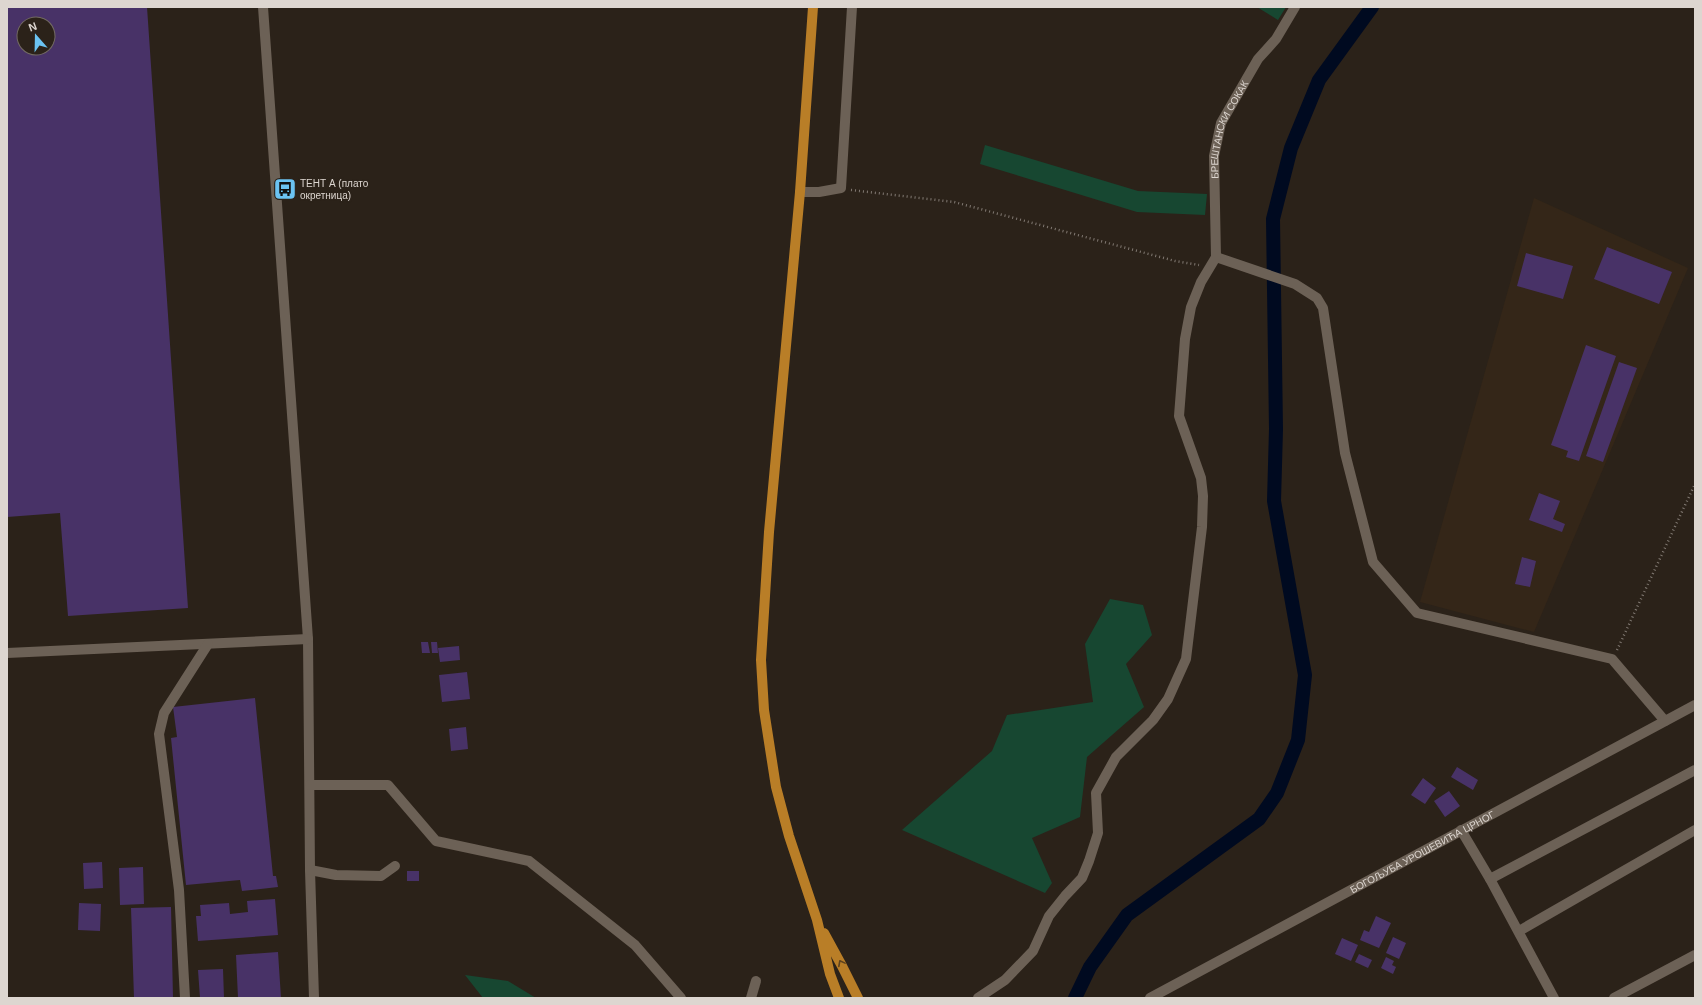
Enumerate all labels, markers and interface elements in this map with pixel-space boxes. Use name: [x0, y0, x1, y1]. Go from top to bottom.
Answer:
north arrow: [16, 16, 56, 56]
text: N: [27, 20, 38, 34]
street label: БРЕШТАНСКИ СОКАК: [1208, 79, 1250, 179]
bus stop icon: ТЕНТ А (плато окретница): [272, 176, 298, 202]
place label: ТЕНТ А (плато окретница): [300, 178, 369, 201]
street label: БОГОЉУБА УРОШЕВИЋА ЦРНОГ: [1348, 809, 1497, 895]
one-way arrow: [838, 960, 845, 967]

